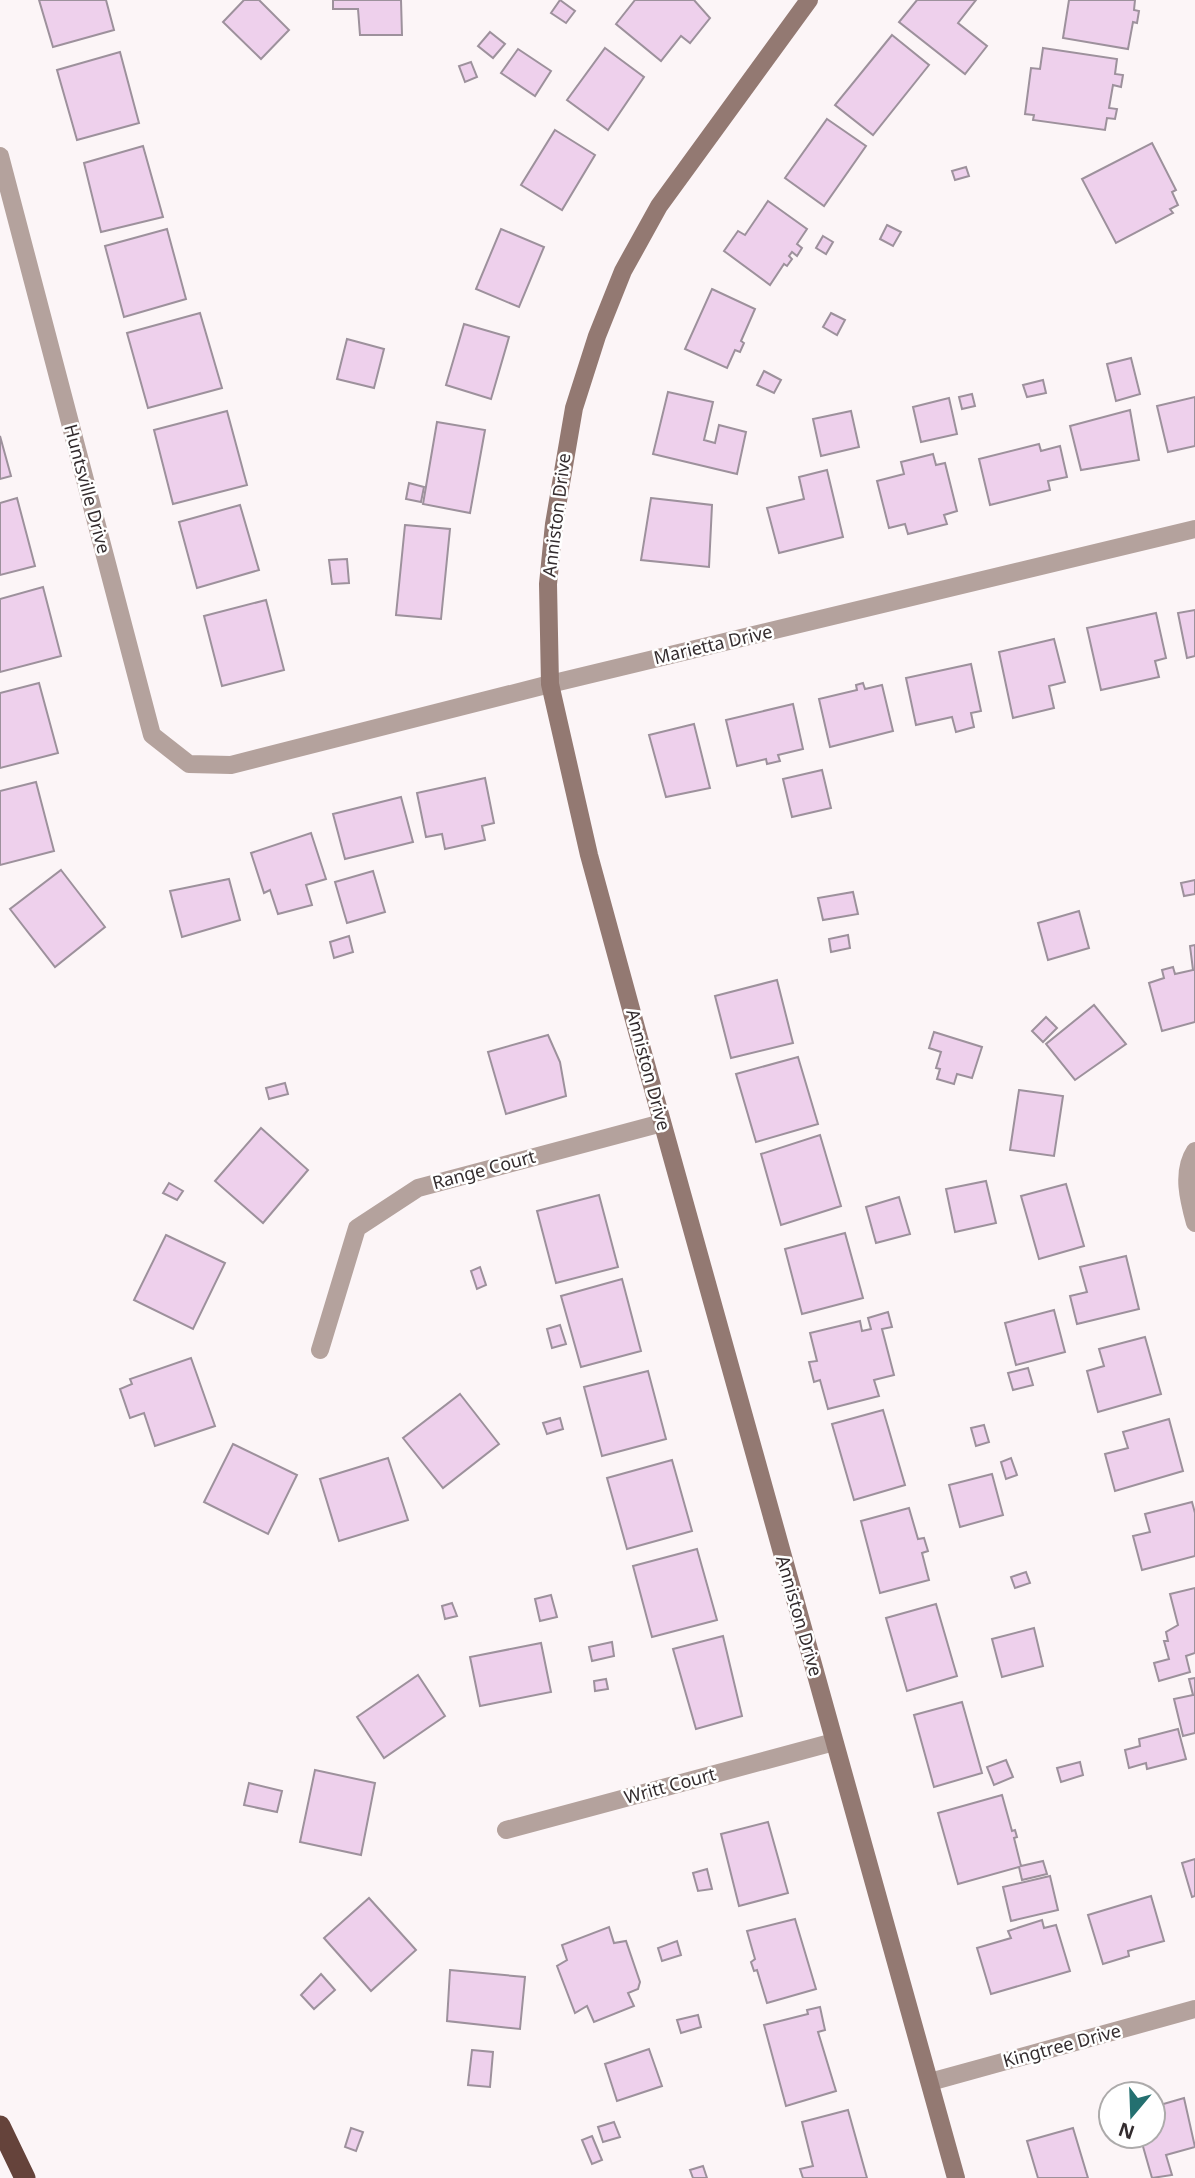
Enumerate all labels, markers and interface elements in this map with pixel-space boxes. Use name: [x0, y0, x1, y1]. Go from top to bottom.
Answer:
street label: Huntsville Drive: [59, 421, 117, 556]
street label: Anniston Drive: [536, 452, 576, 578]
street label: Marietta Drive: [651, 619, 774, 669]
street label: Anniston Drive: [621, 1006, 677, 1133]
street label: Range Court: [430, 1144, 538, 1194]
street label: Anniston Drive: [771, 1552, 829, 1679]
street label: Writt Court: [621, 1761, 719, 1809]
street label: Kingtree Drive: [1000, 2018, 1123, 2072]
north arrow: [1097, 2080, 1167, 2150]
text: N: [1115, 2116, 1138, 2146]

